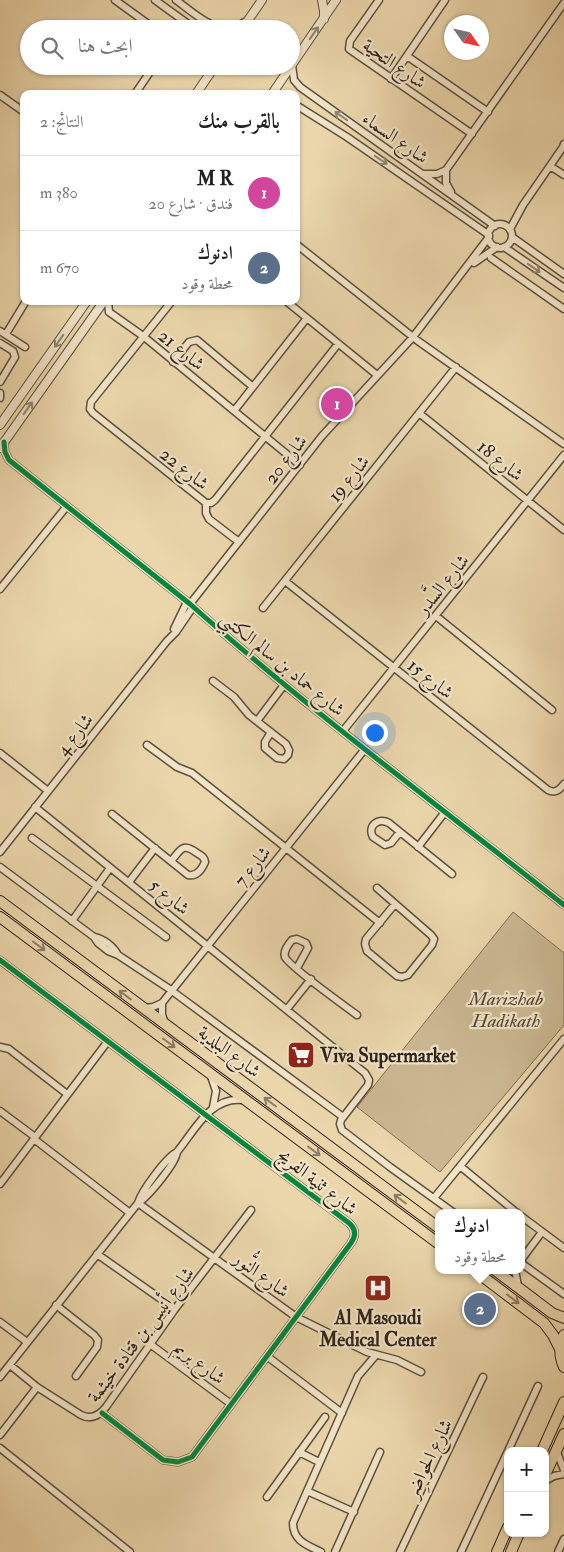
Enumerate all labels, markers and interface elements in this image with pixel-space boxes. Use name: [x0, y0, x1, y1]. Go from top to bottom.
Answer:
north arrow: [444, 15, 489, 60]
search box: [20, 20, 300, 75]
one-way arrow: [309, 26, 319, 40]
street label: شارع التحية: [356, 33, 431, 97]
icon: search: [38, 34, 66, 62]
text: ابحث هنا: [78, 34, 133, 58]
street label: شارع السماء: [356, 106, 433, 172]
text: بالقرب منك: [198, 108, 280, 135]
one-way arrow: [334, 111, 348, 121]
text: النتائج: 2: [40, 112, 84, 132]
one-way arrow: [374, 155, 388, 165]
text: M R: [197, 167, 233, 191]
text: 380 m: [40, 183, 78, 203]
text: 1: [261, 183, 267, 203]
text: فندق · شارع 20: [149, 194, 233, 214]
text: ادنوك: [198, 241, 233, 265]
text: 670 m: [40, 258, 79, 278]
text: 2: [260, 258, 268, 278]
one-way arrow: [527, 262, 541, 273]
text: محطة وقود: [181, 274, 233, 294]
street label: شارع 21: [151, 324, 210, 378]
one-way arrow: [54, 334, 64, 348]
pin: 1: [321, 385, 353, 423]
one-way arrow: [23, 401, 33, 415]
street label: شارع 20: [259, 430, 315, 491]
street label: شارع 18: [470, 435, 528, 489]
street label: شارع 22: [153, 442, 214, 498]
street label: شارع 19: [323, 450, 377, 509]
street label: شارع السَّدر: [406, 546, 477, 624]
street label: شارع حماد بن سالم الكتبي: [211, 606, 350, 726]
street label: شارع 15: [401, 653, 458, 707]
street label: شارع 4: [51, 709, 101, 762]
your location: [362, 720, 388, 746]
street label: شارع 7: [229, 841, 279, 894]
street label: شارع 5: [142, 873, 195, 923]
one-way arrow: [32, 941, 45, 952]
park label: Marizhab Hadikath: [468, 987, 543, 1033]
one-way arrow: [119, 989, 132, 1000]
street label: شارع البلدية: [191, 1020, 266, 1086]
one-way arrow: [162, 1038, 175, 1049]
supermarket icon: Viva Supermarket: [286, 1040, 316, 1070]
place label: Viva Supermarket: [319, 1044, 457, 1069]
one-way arrow: [263, 1097, 277, 1107]
street label: شارع ثنية الفريج: [270, 1143, 362, 1224]
one-way arrow: [307, 1145, 320, 1156]
one-way arrow: [393, 1194, 407, 1204]
popup: [435, 1209, 525, 1274]
text: ادنوك: [454, 1214, 489, 1238]
street label: شارع النُّور: [225, 1240, 298, 1306]
text: محطة وقود: [454, 1247, 506, 1267]
street label: شارع أنيس بن قتادة خيثمة: [81, 1261, 202, 1409]
hospital icon: Al Masoudi Medical Center: [363, 1273, 393, 1303]
pin: 2: [464, 1290, 496, 1328]
one-way arrow: [506, 1294, 519, 1305]
place label: Al Masoudi Medical Center: [318, 1306, 438, 1352]
street label: شارع بريم: [166, 1335, 230, 1393]
street label: شارع الحواضِر: [399, 1415, 462, 1505]
map controls: [504, 1447, 549, 1537]
button: +: [504, 1447, 549, 1492]
button: −: [504, 1492, 549, 1537]

